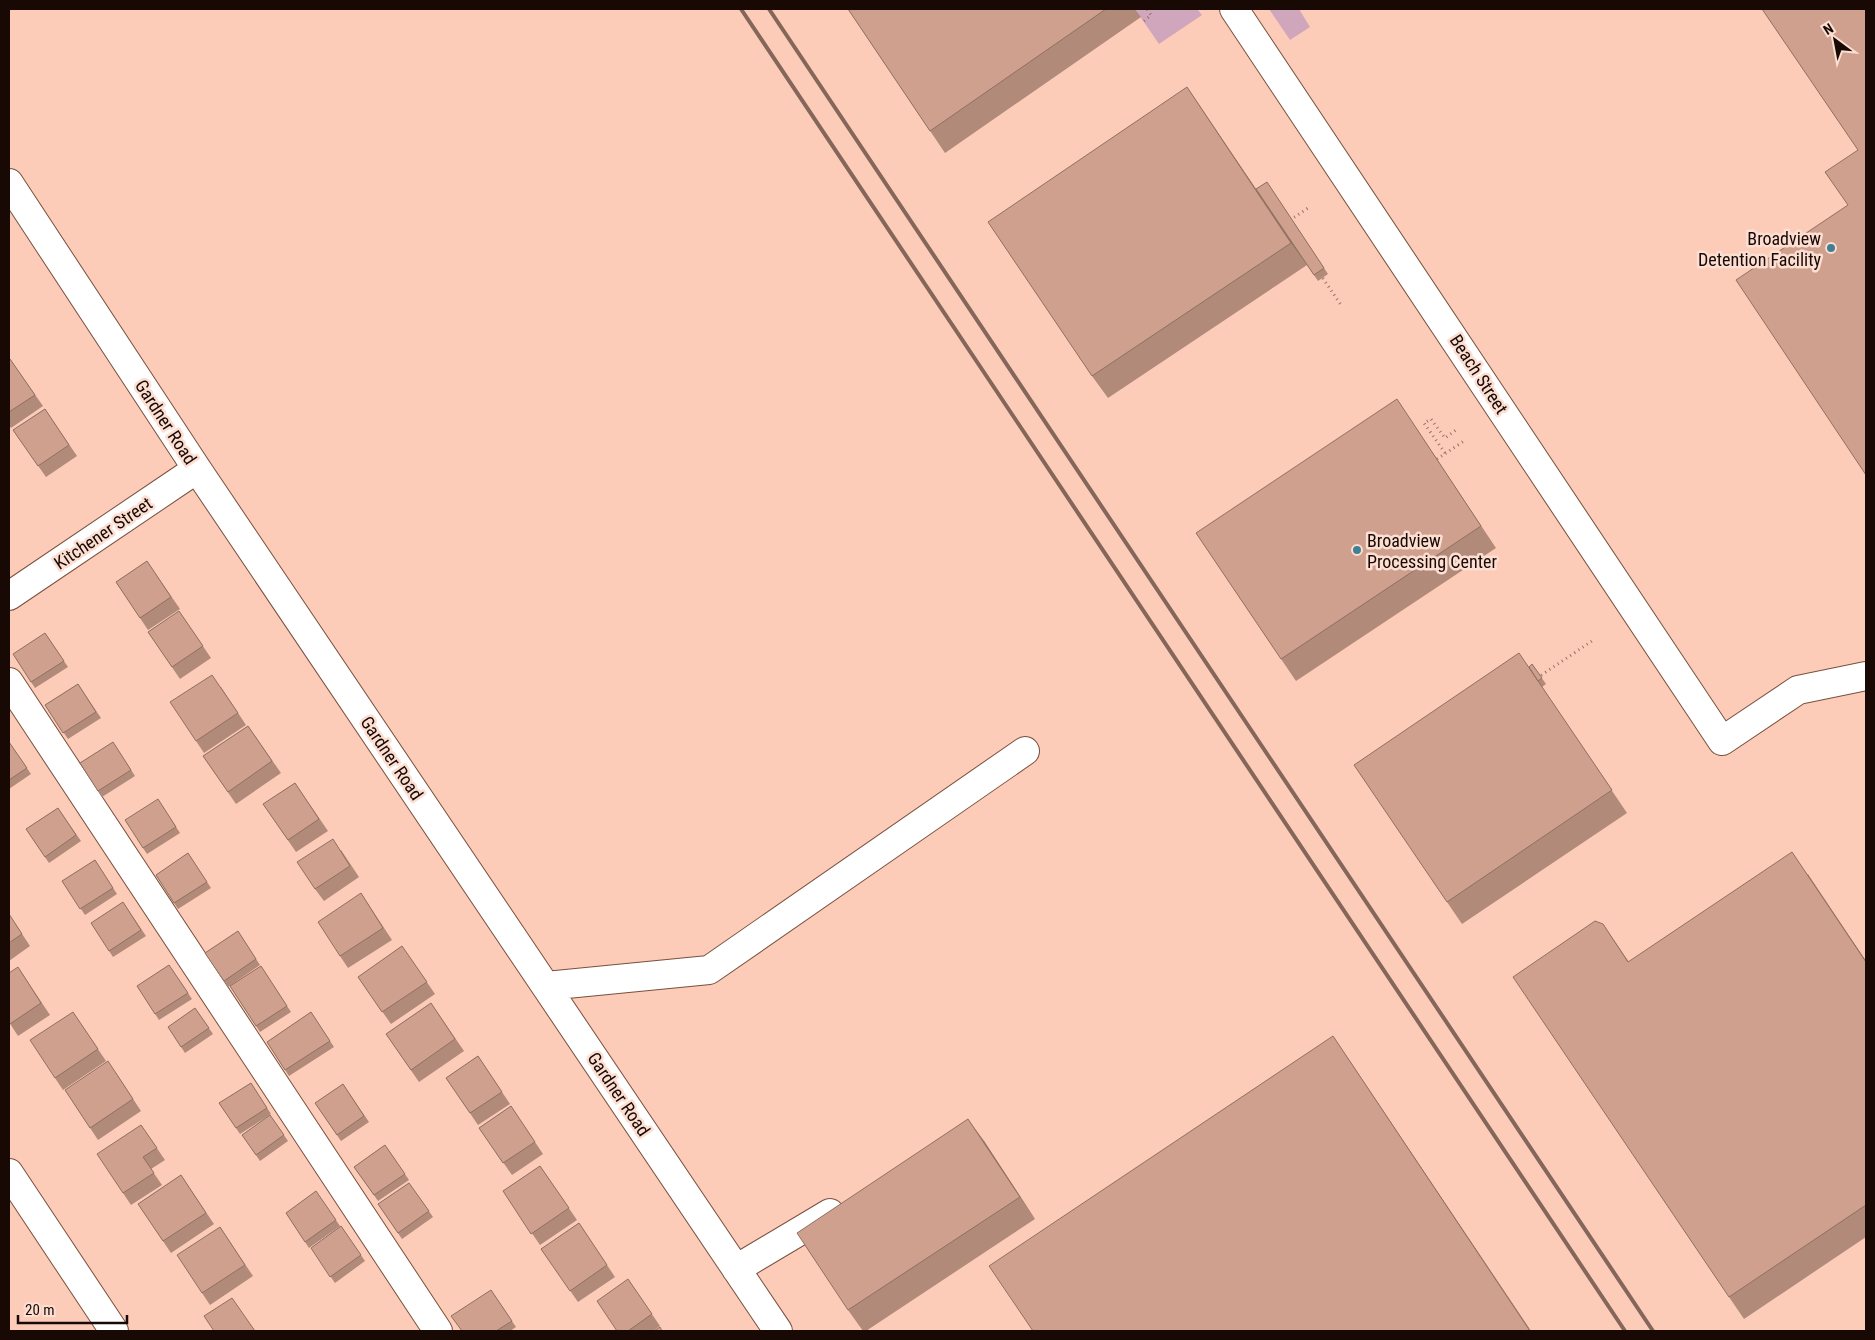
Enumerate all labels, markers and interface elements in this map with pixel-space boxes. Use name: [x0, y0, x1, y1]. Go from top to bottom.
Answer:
north arrow: [1810, 15, 1860, 65]
text: N: [1820, 20, 1836, 38]
place label: Broadview Detention Facility: [1698, 228, 1822, 270]
marker: Broadview Detention Facility: [1825, 242, 1837, 254]
street label: Beach Street: [1446, 330, 1512, 418]
street label: Gardner Road: [131, 376, 201, 468]
street label: Kitchener Street: [50, 493, 156, 573]
place label: Broadview Processing Center: [1367, 530, 1497, 572]
marker: Broadview Processing Center: [1351, 544, 1363, 556]
street label: Gardner Road: [356, 712, 428, 804]
street label: Gardner Road: [583, 1048, 655, 1140]
scale bar: [18, 1292, 126, 1324]
text: 20 m: [25, 1301, 55, 1319]

